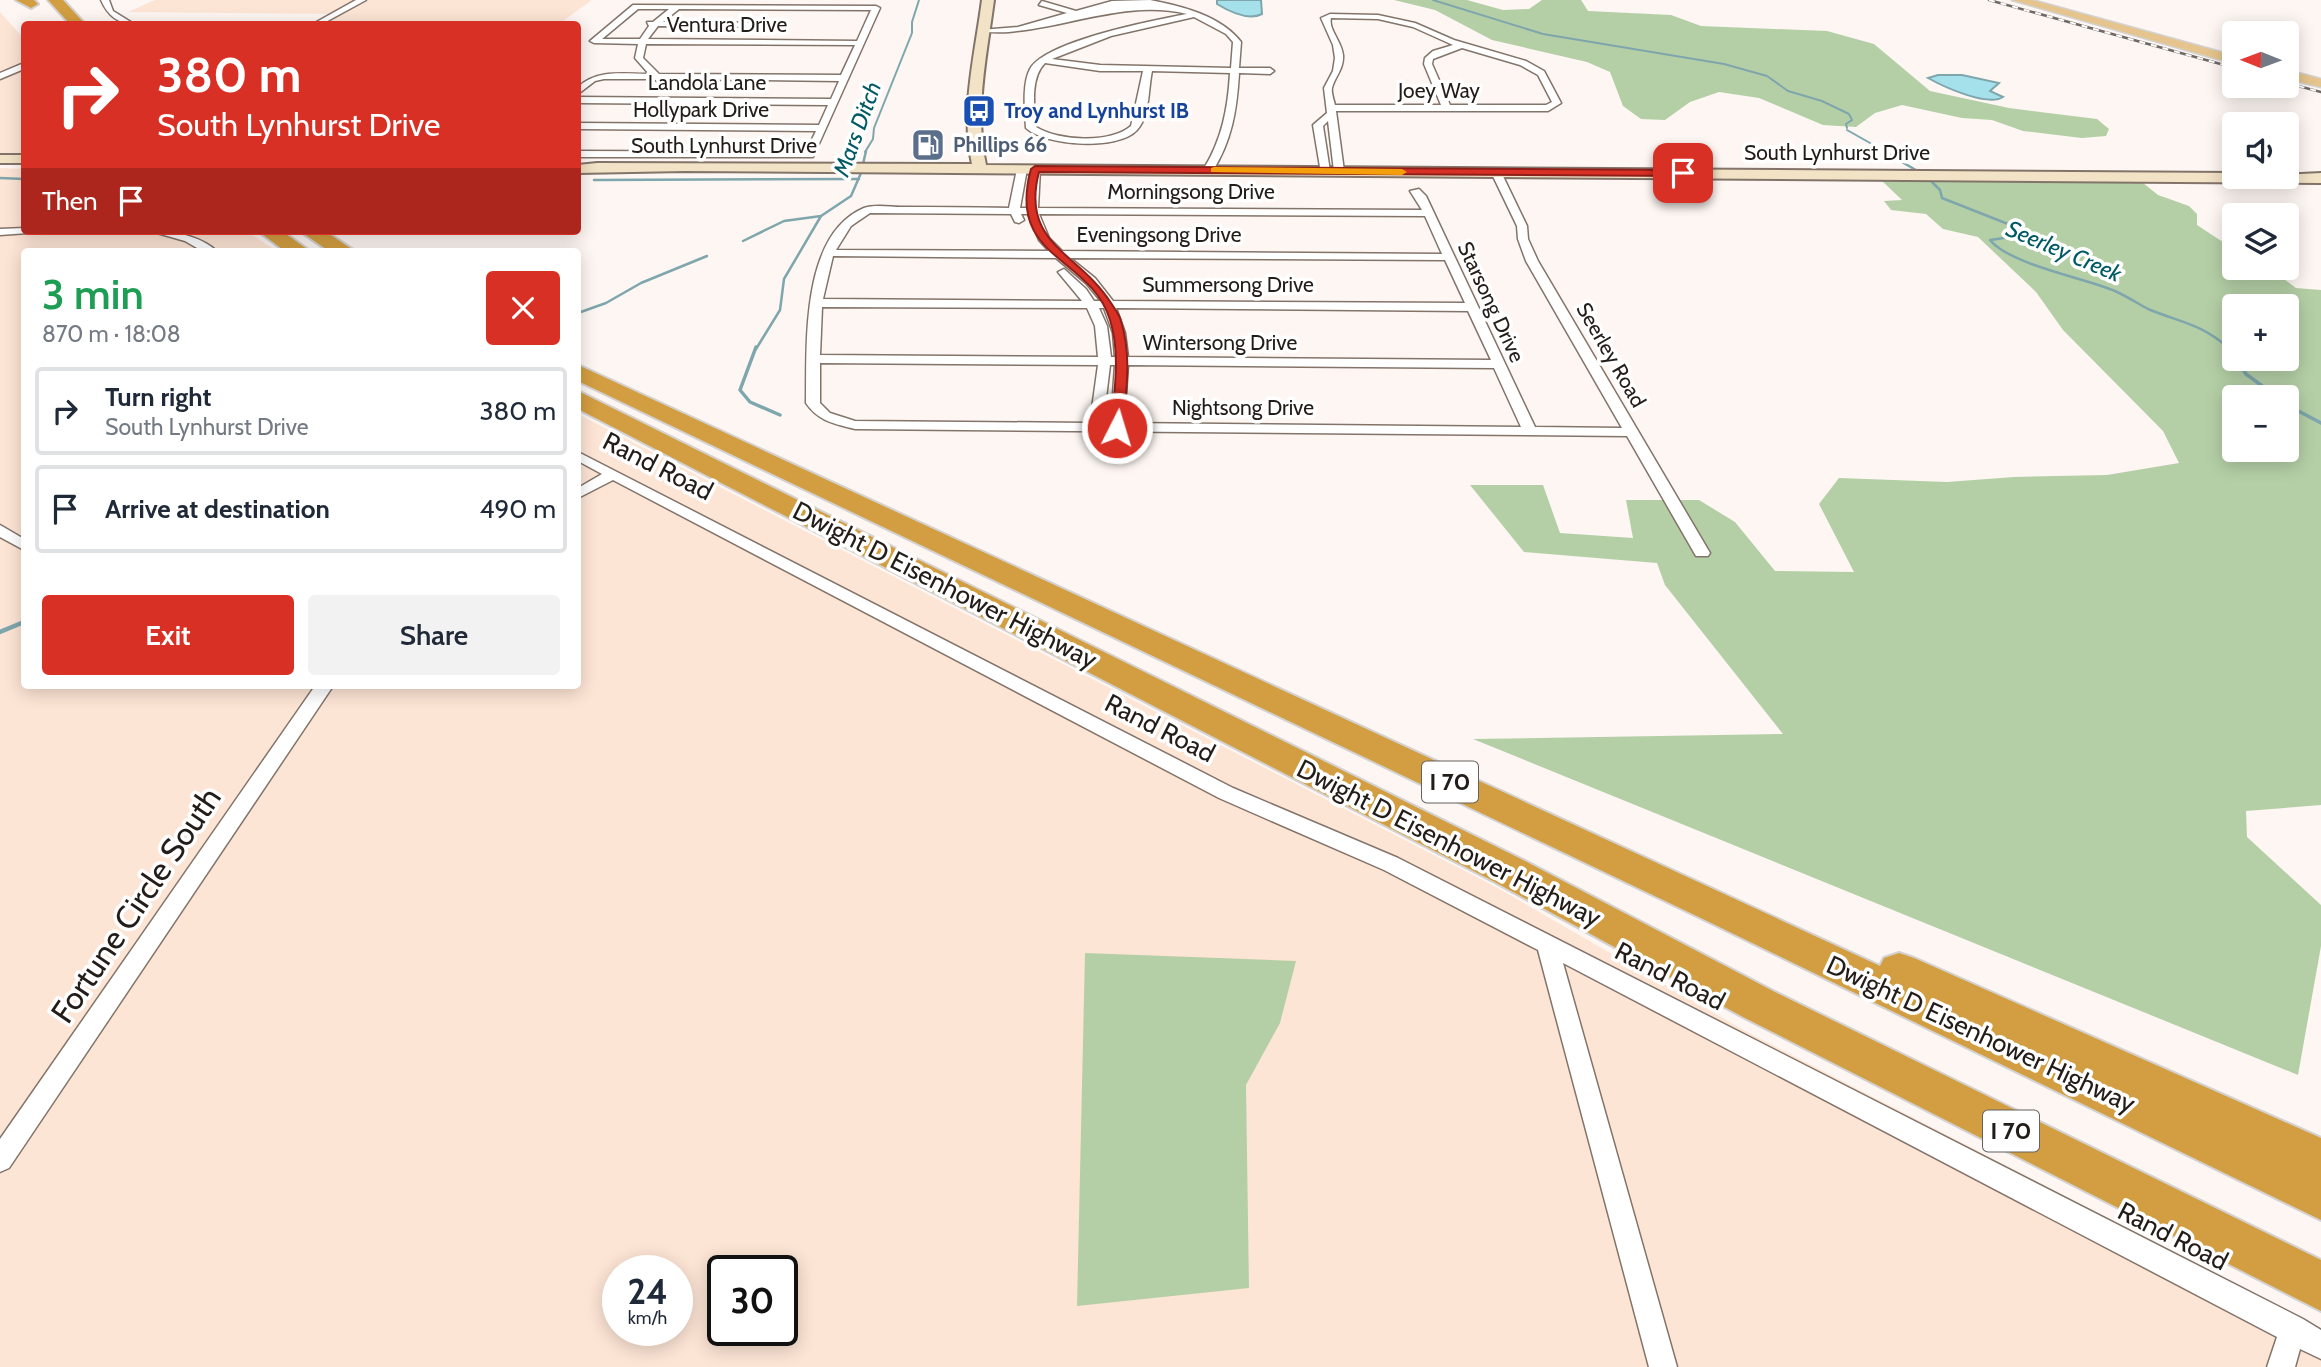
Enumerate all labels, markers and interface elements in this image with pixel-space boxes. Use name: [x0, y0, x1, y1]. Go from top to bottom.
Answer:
street label: Ventura Drive: [667, 12, 787, 37]
north arrow: [2222, 21, 2300, 98]
map controls: [2222, 21, 2299, 462]
text: 380 m: [157, 45, 301, 104]
icon: right: [42, 49, 133, 140]
street label: Landola Lane: [648, 70, 766, 95]
water label: Mars Ditch: [827, 78, 887, 181]
street label: Joey Way: [1397, 78, 1480, 103]
bus stop icon: Troy and Lynhurst IB: [960, 92, 998, 130]
street label: Hollypark Drive: [633, 97, 769, 122]
place label: Troy and Lynhurst IB: [1004, 98, 1189, 123]
text: South Lynhurst Drive: [157, 105, 440, 144]
button: sound: [2222, 112, 2299, 189]
fuel station icon: Phillips 66: [909, 126, 947, 164]
place label: Phillips 66: [953, 132, 1047, 157]
street label: South Lynhurst Drive: [631, 133, 817, 158]
street label: South Lynhurst Drive: [1744, 140, 1930, 165]
pin: [1653, 143, 1713, 203]
icon: arrive: [1664, 154, 1702, 192]
street label: Morningsong Drive: [1107, 179, 1275, 204]
icon: arrive: [112, 182, 150, 220]
text: Then: [42, 185, 98, 217]
button: layers: [2222, 203, 2299, 280]
water label: Seerley Creek: [2002, 214, 2127, 288]
street label: Eveningsong Drive: [1077, 222, 1242, 247]
street label: Starsong Drive: [1453, 238, 1530, 366]
text: 3 min: [42, 268, 144, 320]
button: close: [486, 271, 560, 345]
street label: Summersong Drive: [1142, 272, 1314, 297]
button: +: [2222, 294, 2299, 371]
street label: Seerley Road: [1571, 298, 1651, 412]
text: 870 m · 18:08: [42, 320, 181, 348]
street label: Wintersong Drive: [1143, 330, 1297, 355]
text: Turn right: [105, 381, 211, 413]
button: −: [2222, 385, 2299, 462]
position arrow: [1080, 391, 1154, 465]
icon: right: [46, 392, 84, 430]
text: 380 m: [479, 395, 556, 427]
street label: Nightsong Drive: [1172, 395, 1314, 420]
text: South Lynhurst Drive: [105, 413, 309, 441]
street label: Rand Road: [598, 425, 718, 507]
icon: arrive: [46, 490, 84, 528]
text: Arrive at destination: [105, 493, 330, 525]
text: 490 m: [479, 493, 556, 525]
street label: Dwight D Eisenhower Highway: [788, 494, 1102, 676]
button: Exit: [42, 595, 294, 675]
button: Share: [308, 595, 560, 675]
street label: Rand Road: [1100, 687, 1220, 769]
street label: Dwight D Eisenhower Highway: [1292, 752, 1606, 934]
road number: I 70: [1422, 762, 1478, 802]
street label: Fortune Circle South: [42, 779, 229, 1030]
street label: Rand Road: [1610, 935, 1730, 1017]
street label: Dwight D Eisenhower Highway: [1821, 948, 2141, 1120]
road number: I 70: [1983, 1111, 2039, 1152]
street label: Rand Road: [2113, 1195, 2233, 1277]
speed limit sign: 30: [707, 1255, 798, 1346]
text: 24: [627, 1270, 668, 1313]
text: km/h: [628, 1307, 667, 1329]

